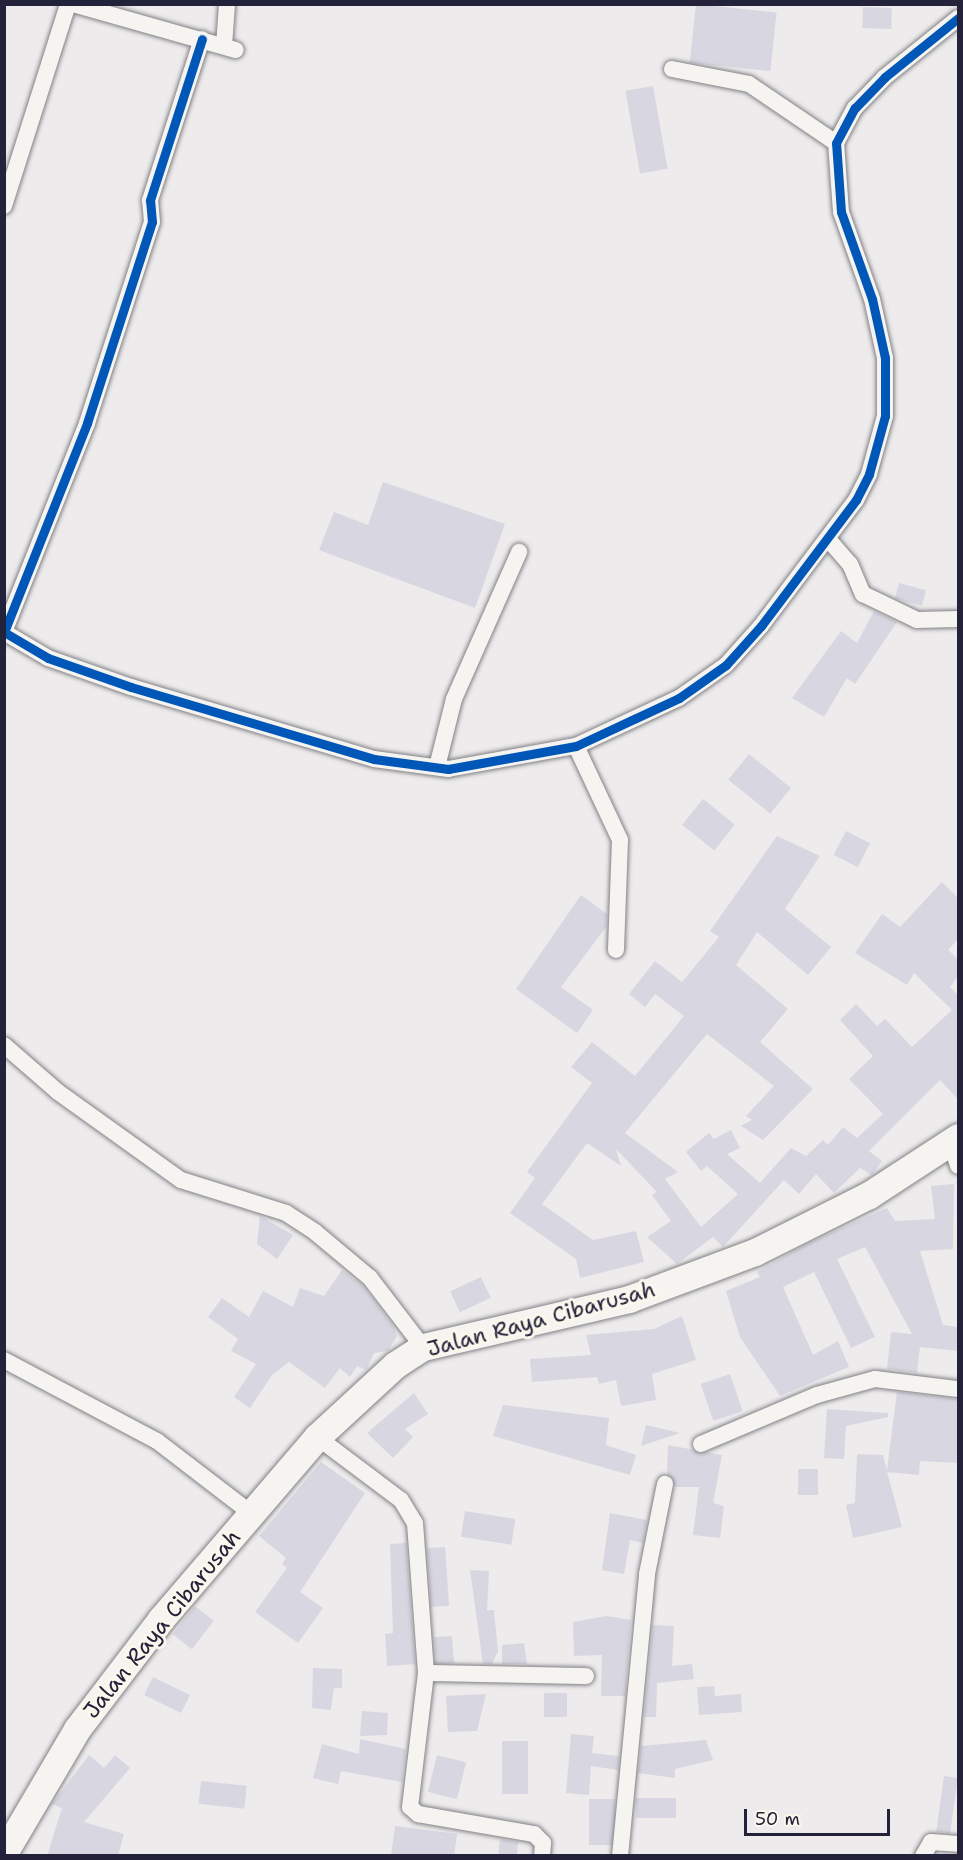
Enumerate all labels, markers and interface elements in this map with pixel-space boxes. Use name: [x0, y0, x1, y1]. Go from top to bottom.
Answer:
street label: Jalan Raya Cibarusah: [424, 1276, 658, 1362]
street label: Jalan Raya Cibarusah: [78, 1524, 246, 1724]
scale bar: [747, 1797, 892, 1835]
text: 50 m: [755, 1807, 800, 1831]

